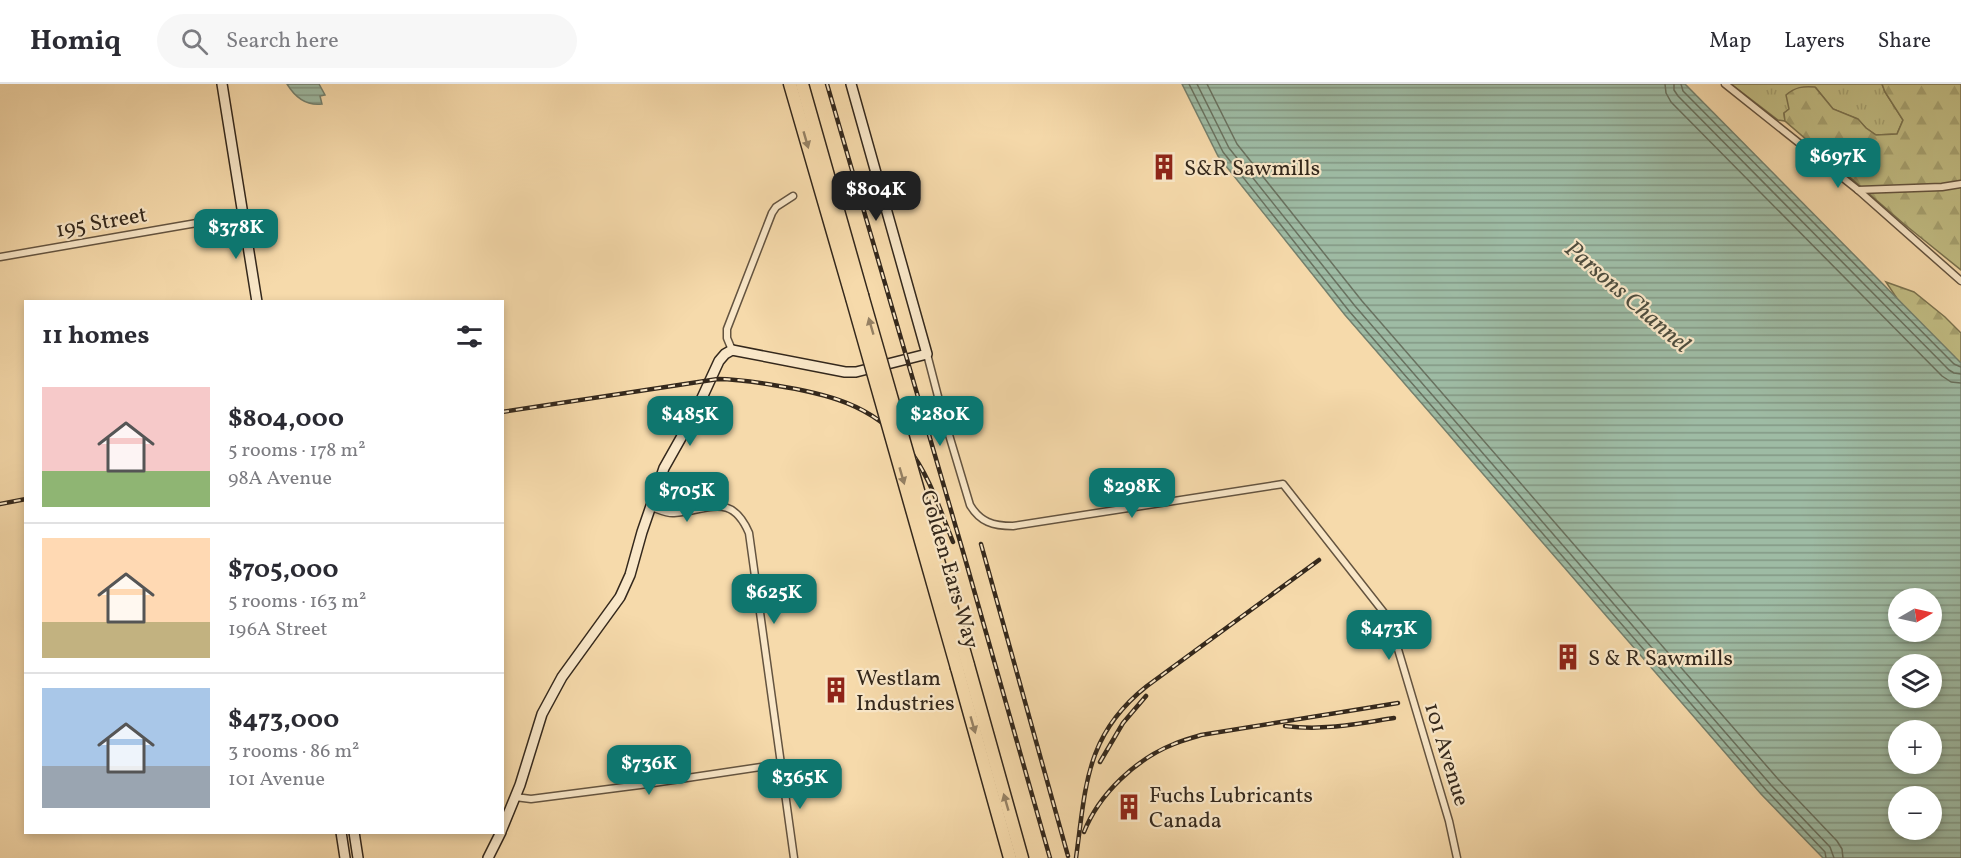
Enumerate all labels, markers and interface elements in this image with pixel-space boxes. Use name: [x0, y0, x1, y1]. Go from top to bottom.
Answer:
search box: [157, 14, 577, 68]
text: Homiq: [30, 22, 121, 61]
icon: search: [178, 25, 211, 58]
text: Search here: [226, 26, 339, 57]
text: Map: [1709, 27, 1751, 56]
text: Layers: [1784, 27, 1845, 56]
text: Share: [1878, 27, 1931, 56]
one-way arrow: [802, 131, 811, 149]
pin: $697K: [1796, 138, 1880, 189]
text: $697K: [1809, 143, 1867, 171]
building icon: S&R Sawmills: [1149, 152, 1179, 182]
place label: S&R Sawmills: [1184, 154, 1320, 185]
pin: $804K: [834, 171, 918, 222]
text: $804K: [846, 176, 906, 204]
street label: 195 Street: [53, 200, 150, 247]
pin: $378K: [194, 209, 278, 260]
text: $378K: [208, 214, 264, 242]
water label: Parsons Channel: [1556, 233, 1697, 362]
one-way arrow: [866, 317, 875, 335]
text: 11 homes: [42, 318, 149, 354]
icon: filters: [453, 320, 486, 353]
pin: $485K: [648, 396, 732, 447]
pin: $280K: [898, 396, 982, 447]
text: $804,000: [228, 401, 344, 437]
text: $485K: [661, 401, 719, 429]
text: $280K: [910, 401, 970, 429]
icon: home: [90, 411, 162, 483]
text: 5 rooms · 178 m²: [228, 437, 366, 465]
text: 98A Avenue: [228, 465, 332, 493]
one-way arrow: [898, 467, 907, 485]
pin: $298K: [1090, 468, 1174, 519]
pin: $705K: [645, 472, 729, 523]
text: $298K: [1103, 473, 1161, 501]
text: $705K: [659, 477, 715, 505]
street label: Golden Ears Way: [911, 487, 986, 653]
text: $705,000: [228, 552, 339, 588]
icon: home: [90, 562, 162, 634]
pin: $625K: [732, 574, 816, 625]
text: $625K: [746, 579, 802, 607]
text: 5 rooms · 163 m²: [228, 588, 366, 616]
north arrow: [1888, 588, 1942, 642]
map controls: [1888, 588, 1942, 840]
pin: $473K: [1347, 610, 1431, 661]
text: $473K: [1360, 615, 1418, 643]
text: 196A Street: [228, 616, 328, 644]
building icon: S & R Sawmills: [1553, 642, 1583, 672]
place label: S & R Sawmills: [1588, 644, 1733, 675]
button: layers: [1888, 654, 1942, 708]
place label: Westlam Industries: [856, 664, 955, 720]
building icon: Westlam Industries: [821, 675, 851, 705]
street label: 101 Avenue: [1415, 699, 1476, 810]
text: $473,000: [228, 702, 339, 738]
icon: home: [90, 712, 162, 784]
one-way arrow: [969, 716, 978, 734]
button: +: [1888, 720, 1942, 774]
text: 3 rooms · 86 m²: [228, 738, 359, 766]
pin: $736K: [607, 745, 691, 796]
text: $736K: [621, 750, 677, 778]
pin: $365K: [758, 759, 842, 810]
text: $365K: [772, 764, 828, 792]
text: 101 Avenue: [228, 766, 325, 794]
place label: Fuchs Lubricants Canada: [1149, 781, 1313, 837]
button: −: [1888, 786, 1942, 840]
building icon: Fuchs Lubricants Canada: [1114, 792, 1144, 822]
one-way arrow: [1001, 793, 1010, 811]

